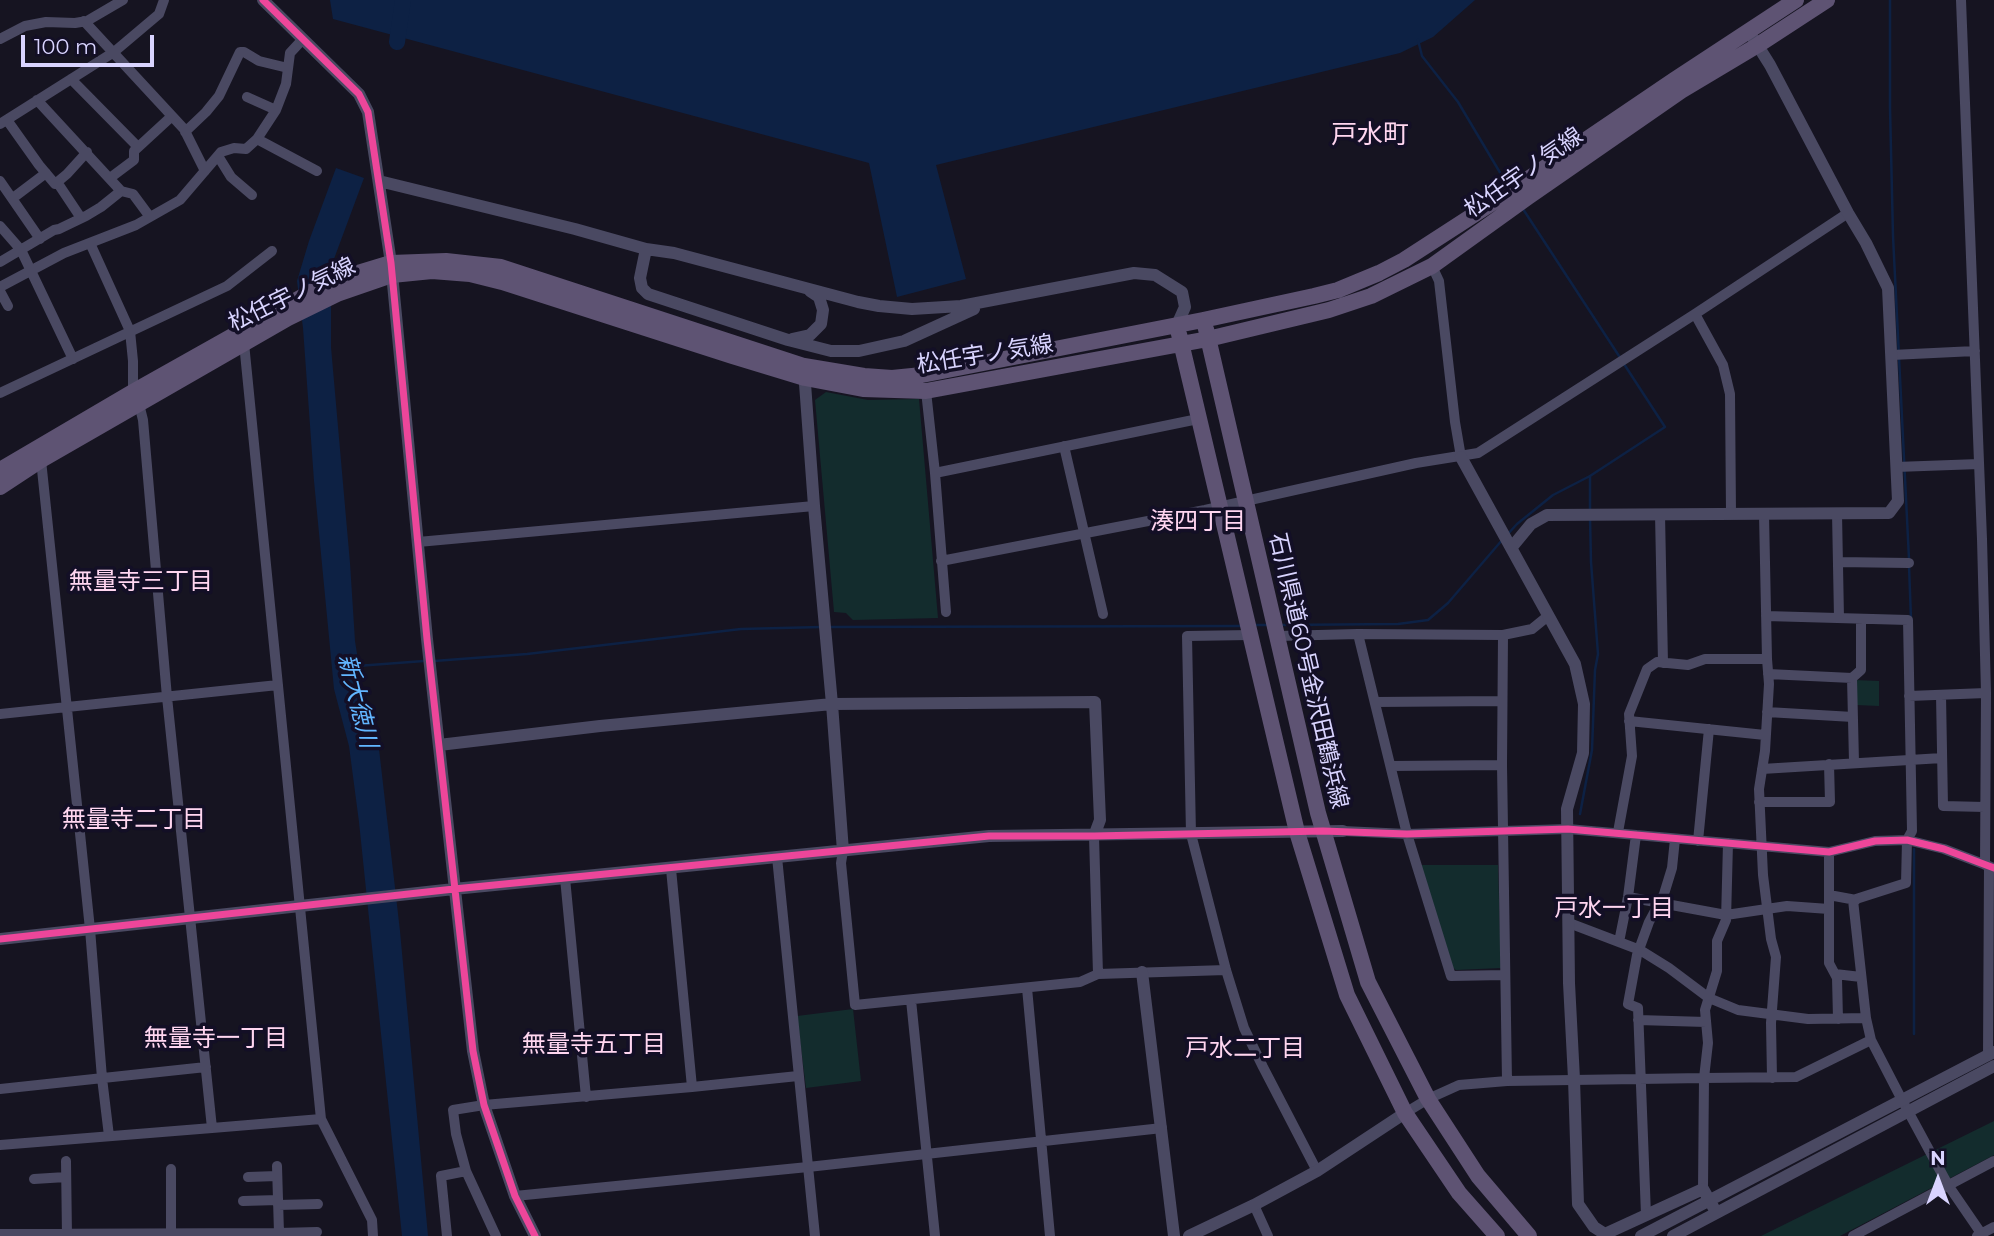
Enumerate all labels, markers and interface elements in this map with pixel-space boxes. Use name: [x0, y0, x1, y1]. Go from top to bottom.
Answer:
scale bar: [24, 21, 158, 65]
text: 100 m: [34, 34, 97, 59]
district label: 戸水町: [1331, 119, 1409, 151]
street label: 松任宇ノ気線: [1460, 122, 1588, 224]
street label: 松任宇ノ気線: [224, 252, 360, 338]
street label: 松任宇ノ気線: [915, 331, 1055, 379]
district label: 湊四丁目: [1150, 508, 1246, 536]
street label: 石川県道60号金沢田鶴浜線: [1263, 530, 1353, 812]
district label: 無量寺三丁目: [69, 568, 213, 596]
water label: 新大徳川: [331, 651, 383, 751]
district label: 無量寺二丁目: [62, 806, 206, 834]
district label: 戸水一丁目: [1554, 895, 1674, 923]
district label: 無量寺一丁目: [144, 1025, 288, 1053]
district label: 無量寺五丁目: [522, 1031, 666, 1059]
district label: 戸水二丁目: [1185, 1035, 1305, 1063]
north arrow: [1903, 1145, 1973, 1215]
text: N: [1930, 1147, 1946, 1170]

